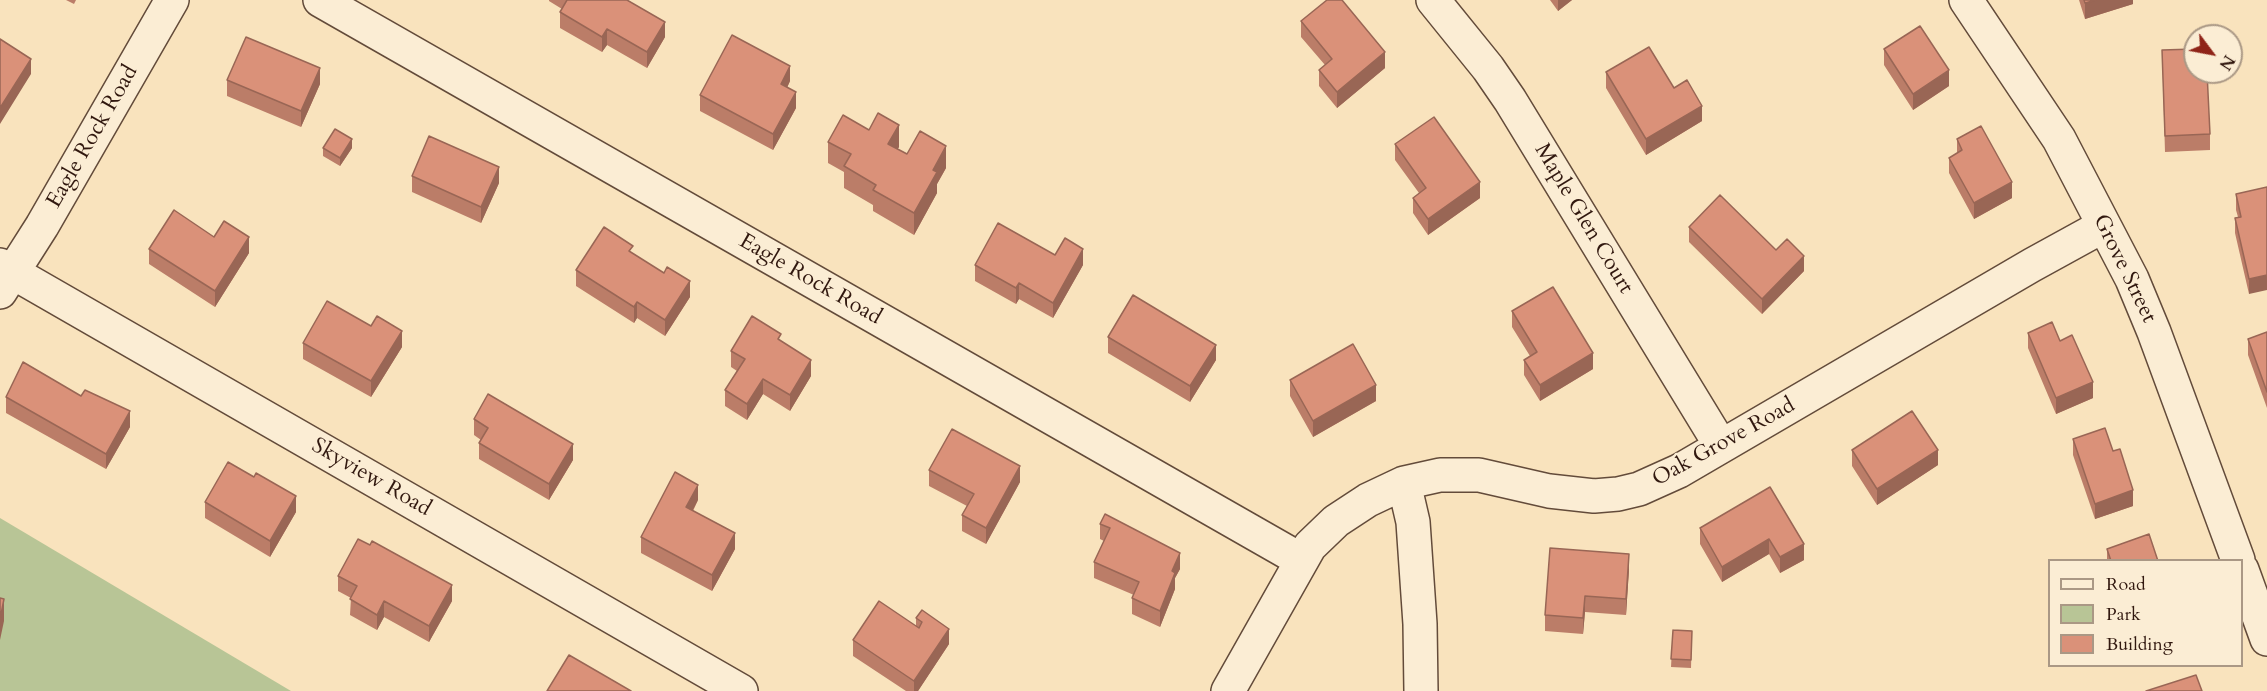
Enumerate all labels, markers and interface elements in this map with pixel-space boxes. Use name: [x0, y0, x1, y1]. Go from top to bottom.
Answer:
north arrow: [2183, 24, 2243, 84]
text: N: [2214, 51, 2240, 74]
street label: Eagle Rock Road: [42, 61, 144, 213]
street label: Maple Glen Court: [1528, 139, 1638, 299]
street label: Grove Street: [2086, 211, 2162, 327]
street label: Eagle Rock Road: [734, 229, 886, 331]
street label: Oak Grove Road: [1648, 393, 1800, 493]
street label: Skyview Road: [307, 433, 435, 523]
legend: [2048, 559, 2243, 667]
text: Road: [2106, 572, 2146, 597]
text: Park: [2106, 602, 2141, 627]
text: Building: [2106, 632, 2173, 657]

